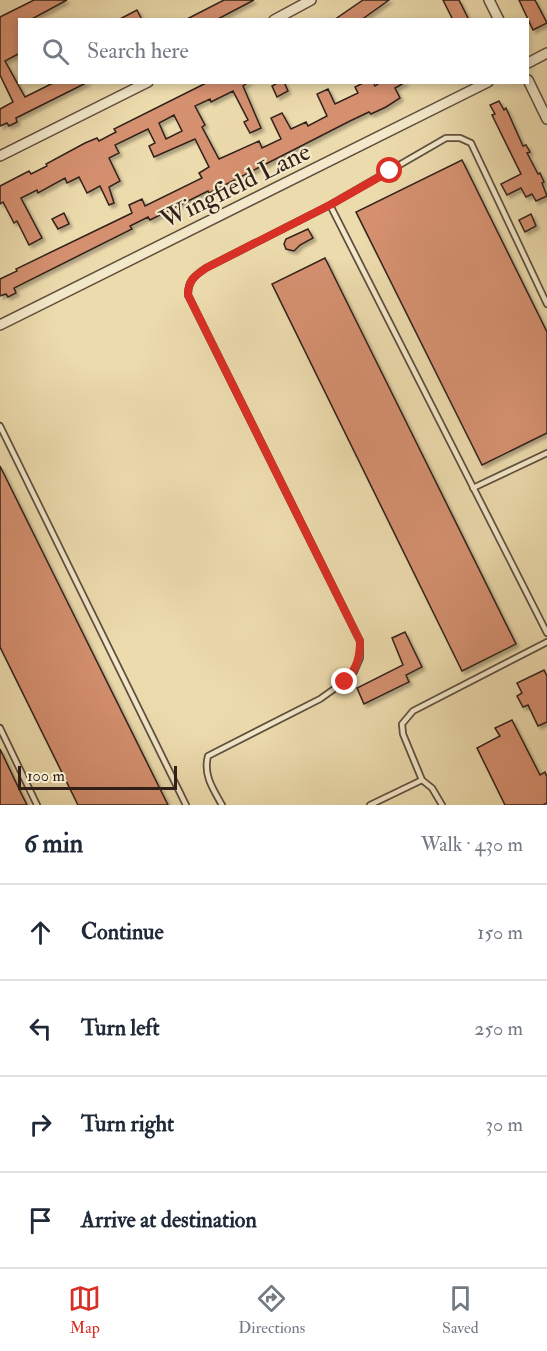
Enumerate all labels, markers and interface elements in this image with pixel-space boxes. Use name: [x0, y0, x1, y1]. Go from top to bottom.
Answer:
search box: [18, 18, 529, 84]
icon: search: [39, 35, 72, 68]
text: Search here: [87, 37, 189, 65]
street label: Wingfield Lane: [154, 136, 316, 237]
route start: [376, 157, 402, 183]
route end: [331, 668, 357, 694]
scale bar: [18, 763, 177, 790]
text: 100 m: [27, 766, 65, 786]
text: 6 min: [24, 828, 83, 860]
text: Walk · 430 m: [421, 832, 523, 857]
icon: ahead: [24, 916, 57, 949]
text: Continue: [81, 918, 164, 946]
text: 150 m: [477, 920, 523, 945]
icon: left: [24, 1012, 57, 1045]
text: Turn left: [81, 1014, 160, 1042]
text: 250 m: [474, 1016, 523, 1041]
icon: right: [24, 1108, 57, 1141]
text: Turn right: [81, 1110, 174, 1138]
text: 30 m: [485, 1112, 523, 1137]
icon: arrive: [24, 1204, 57, 1237]
text: Arrive at destination: [81, 1206, 257, 1234]
tab: Map: [68, 1282, 101, 1338]
tab: Directions: [238, 1282, 305, 1338]
tab: Saved: [442, 1282, 479, 1338]

